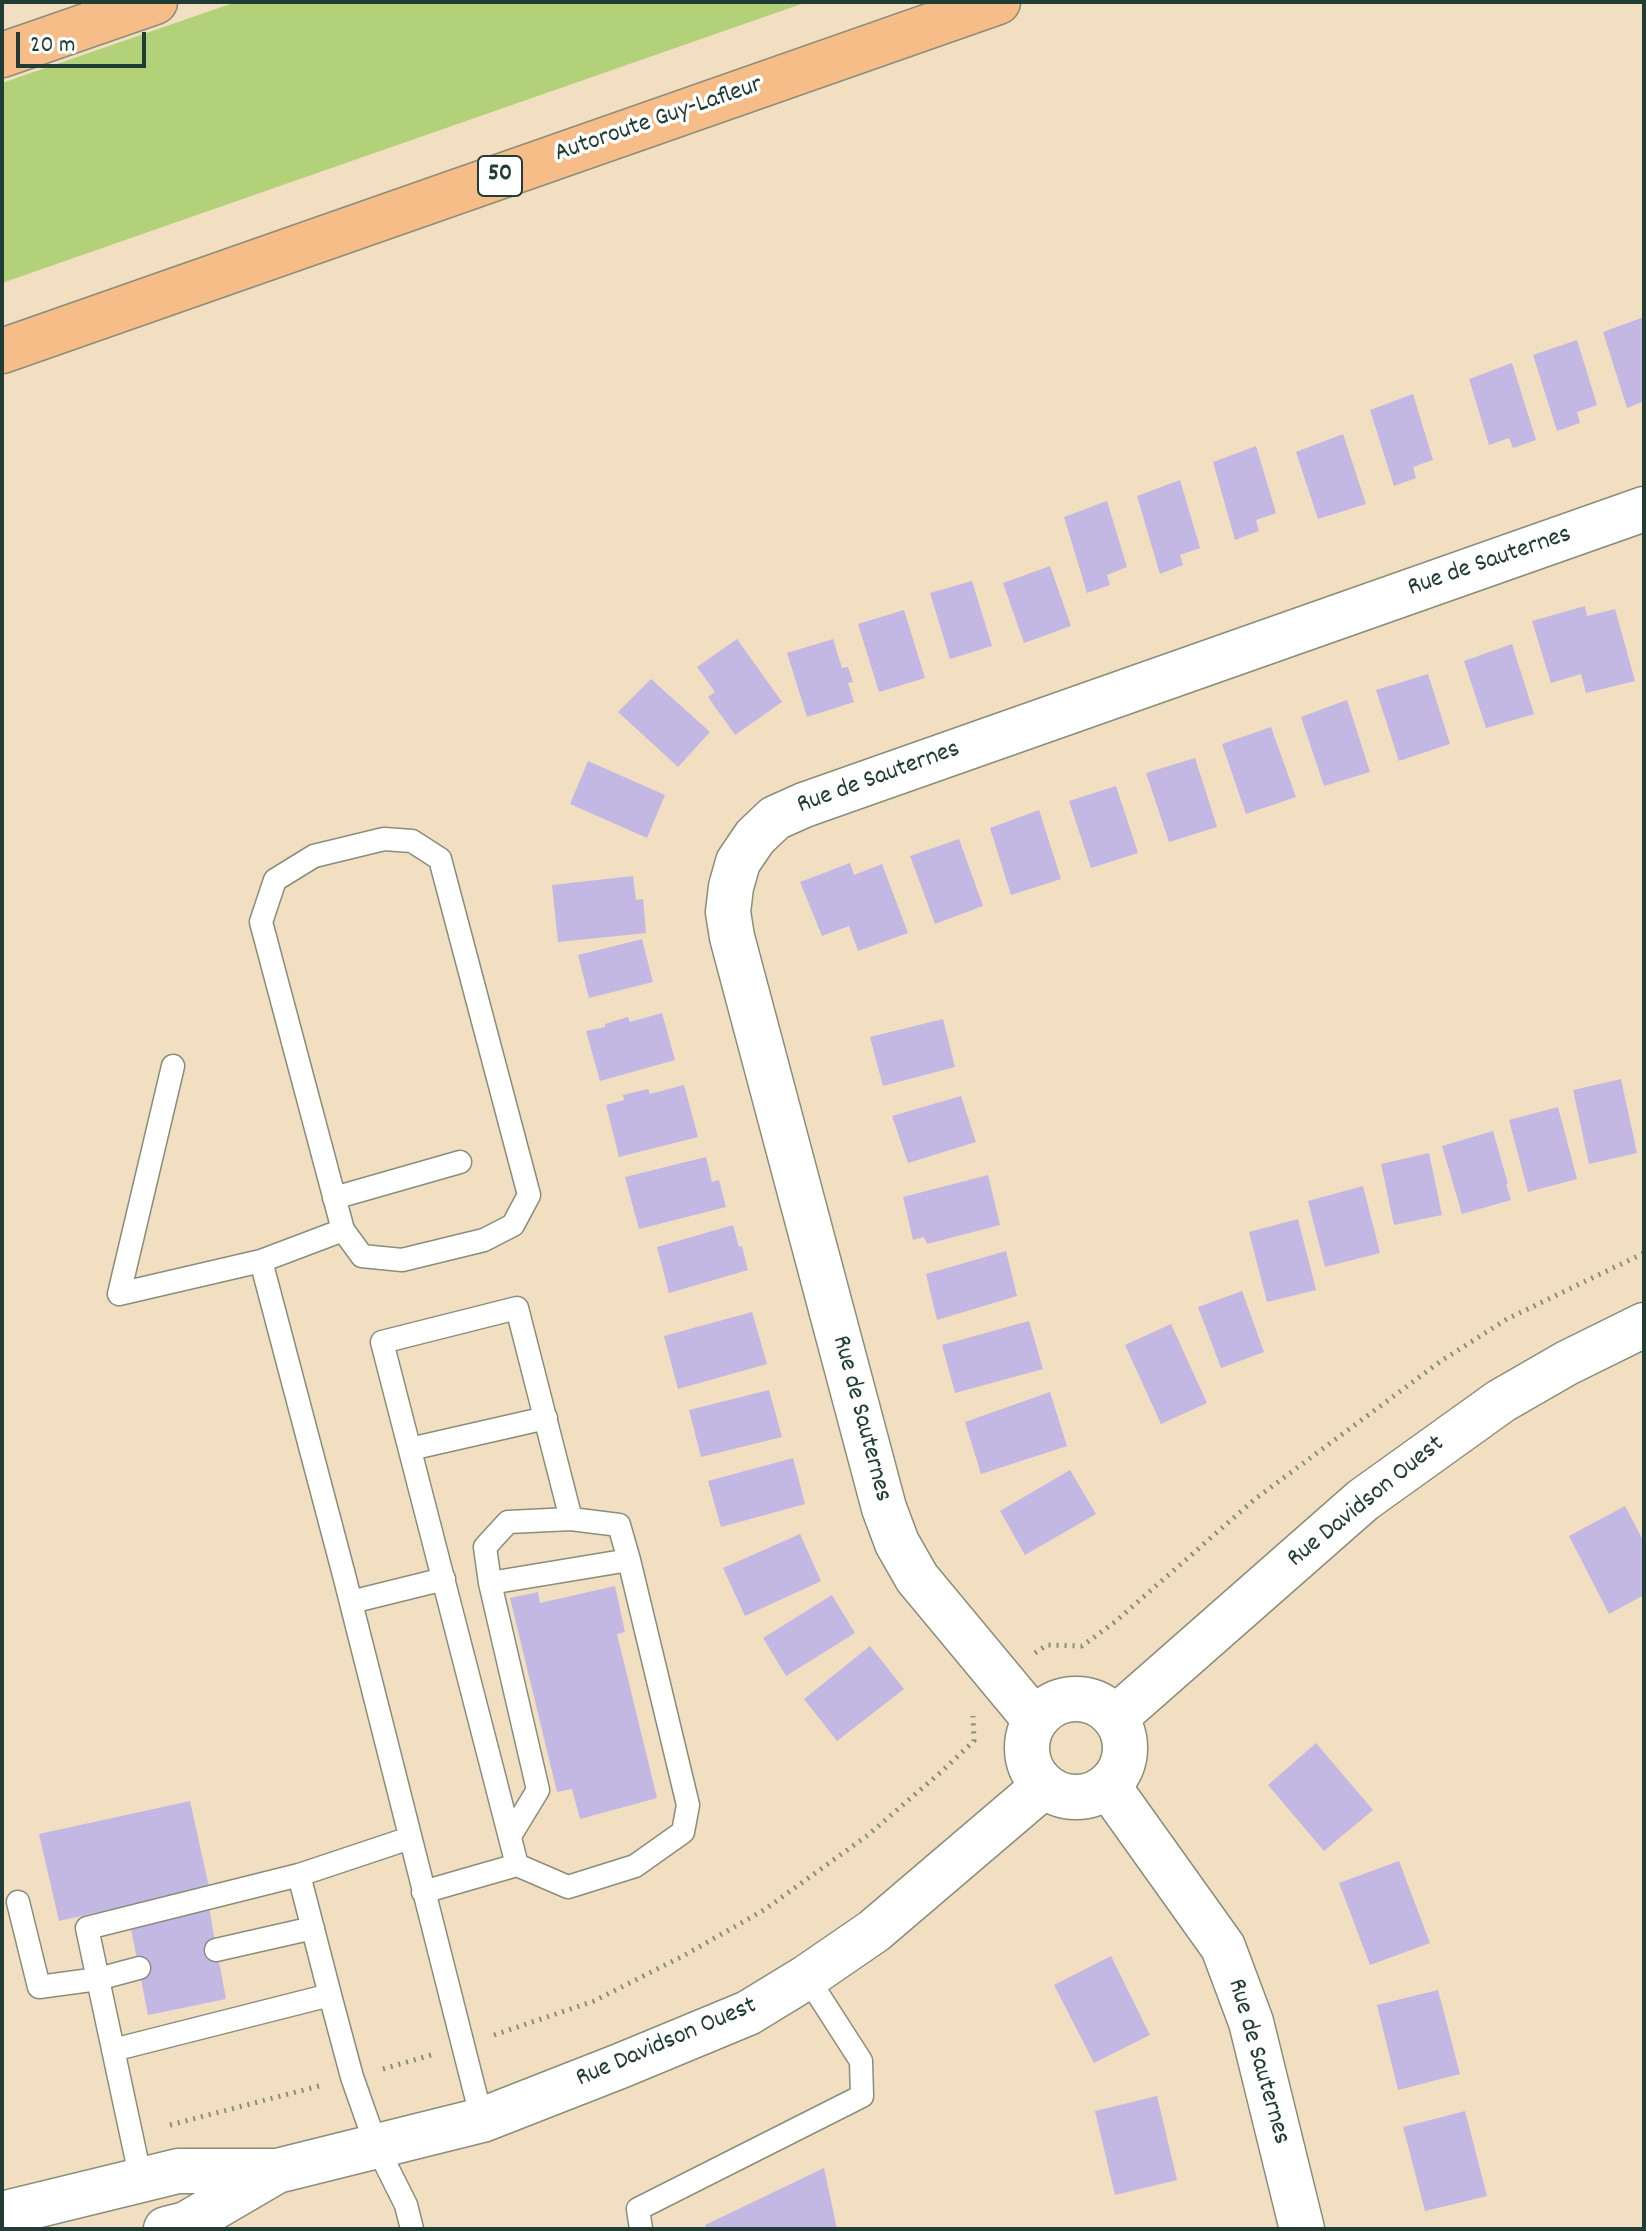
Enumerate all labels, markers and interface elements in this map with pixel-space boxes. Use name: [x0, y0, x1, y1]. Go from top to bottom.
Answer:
scale bar: [20, 16, 150, 66]
text: 20 m: [30, 29, 76, 63]
street label: Autoroute Guy-Lafleur: [551, 71, 767, 171]
road number: 50: [478, 156, 522, 196]
street label: Rue de Sauternes: [1404, 520, 1576, 606]
street label: Rue de Sauternes: [793, 735, 965, 823]
street label: Rue de Sauternes: [823, 1332, 897, 1506]
street label: Rue Davidson Ouest: [1282, 1430, 1452, 1576]
street label: Rue de Sauternes: [1218, 1976, 1296, 2148]
street label: Rue Davidson Ouest: [572, 1992, 762, 2096]

